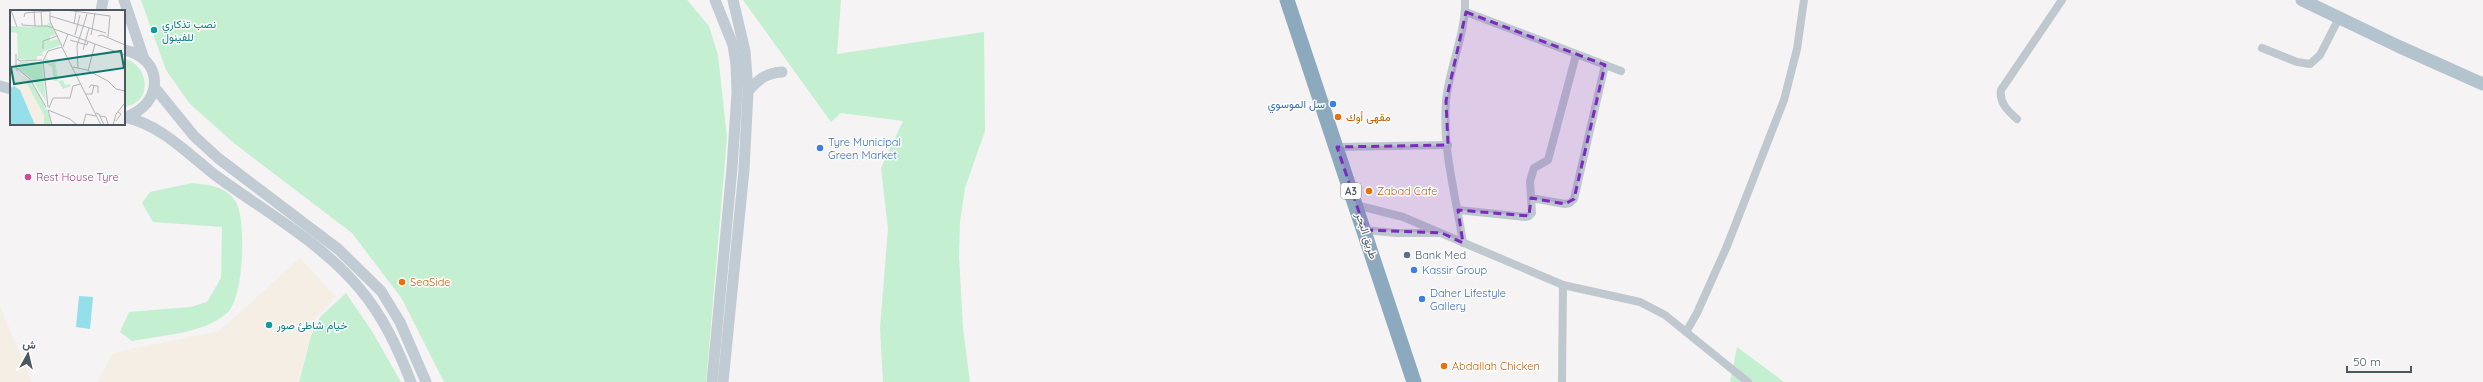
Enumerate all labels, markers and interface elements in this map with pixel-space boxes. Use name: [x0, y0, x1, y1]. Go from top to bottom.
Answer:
inset map: [10, 10, 125, 125]
place label: نصب تذكاري للفينول: [162, 17, 216, 44]
marker: نصب تذكاري للفينول: [149, 25, 159, 35]
place label: سل الموسوي: [1268, 97, 1325, 114]
marker: سل الموسوي: [1328, 99, 1338, 109]
place label: مقهى أوك: [1346, 110, 1391, 124]
marker: مقهى أوك: [1333, 112, 1343, 122]
place label: Tyre Municipal Green Market: [828, 135, 901, 162]
marker: Tyre Municipal Green Market: [815, 143, 825, 153]
place label: Rest House Tyre: [36, 170, 119, 184]
marker: Rest House Tyre: [23, 172, 33, 182]
road number: A3: [1341, 183, 1361, 199]
place label: Zabad Cafe: [1377, 184, 1437, 198]
marker: Zabad Cafe: [1364, 186, 1374, 196]
street label: طريق البحر: [1353, 210, 1381, 261]
place label: Bank Med: [1415, 248, 1466, 262]
marker: Bank Med: [1402, 250, 1412, 260]
place label: Kassir Group: [1422, 263, 1488, 277]
marker: Kassir Group: [1409, 265, 1419, 275]
place label: SeaSide: [410, 275, 451, 289]
marker: SeaSide: [397, 277, 407, 287]
place label: Daher Lifestyle Gallery: [1430, 286, 1506, 313]
marker: Daher Lifestyle Gallery: [1417, 294, 1427, 304]
place label: خيام شاطئ صور: [276, 318, 348, 333]
marker: خيام شاطئ صور: [264, 320, 274, 330]
north arrow: [8, 334, 48, 374]
text: ش: [22, 336, 37, 352]
scale bar: [2347, 348, 2411, 374]
text: 50 m: [2353, 354, 2381, 369]
place label: Abdallah Chicken: [1452, 359, 1540, 373]
marker: Abdallah Chicken: [1439, 361, 1449, 371]

